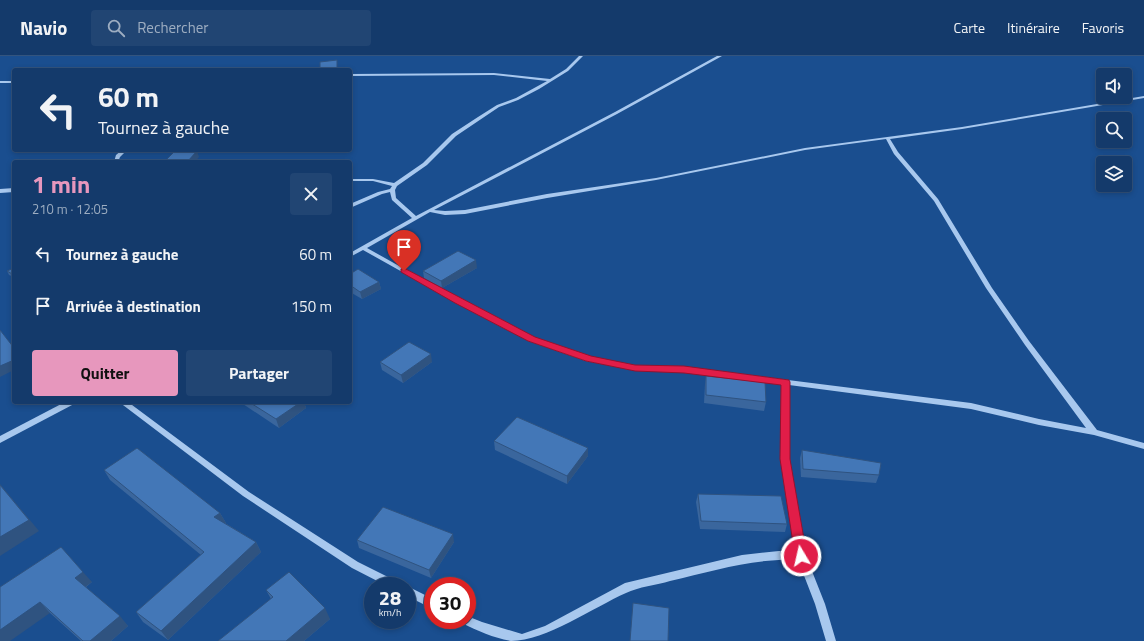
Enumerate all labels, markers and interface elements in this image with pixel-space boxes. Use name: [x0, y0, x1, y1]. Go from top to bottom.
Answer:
search box: [91, 10, 371, 46]
text: Navio: [20, 13, 67, 42]
text: Rechercher: [137, 16, 209, 39]
icon: search: [105, 17, 127, 39]
text: Carte: [954, 17, 985, 38]
text: Itinéraire: [1007, 17, 1060, 38]
text: Favoris: [1082, 17, 1124, 38]
map controls: [1096, 68, 1132, 192]
button: sound: [1096, 68, 1132, 104]
text: 60 m: [98, 75, 159, 118]
icon: left: [32, 84, 84, 136]
button: search: [1096, 112, 1132, 148]
text: Tournez à gauche: [98, 114, 229, 141]
button: layers: [1096, 156, 1132, 192]
text: 1 min: [32, 166, 90, 202]
button: close: [290, 173, 332, 215]
text: 210 m · 12:05: [32, 199, 108, 219]
pin: [387, 230, 421, 271]
icon: arrive: [393, 236, 415, 258]
icon: left: [32, 243, 54, 265]
text: Tournez à gauche: [66, 243, 178, 266]
text: 60 m: [299, 243, 332, 266]
icon: arrive: [32, 295, 54, 317]
text: Arrivée à destination: [66, 295, 201, 318]
text: 150 m: [291, 295, 332, 318]
button: Quitter: [32, 350, 178, 396]
button: Partager: [186, 350, 332, 396]
position arrow: [780, 535, 822, 577]
speed limit sign: 30: [424, 577, 476, 629]
text: 28: [379, 582, 401, 613]
text: km/h: [379, 605, 401, 620]

